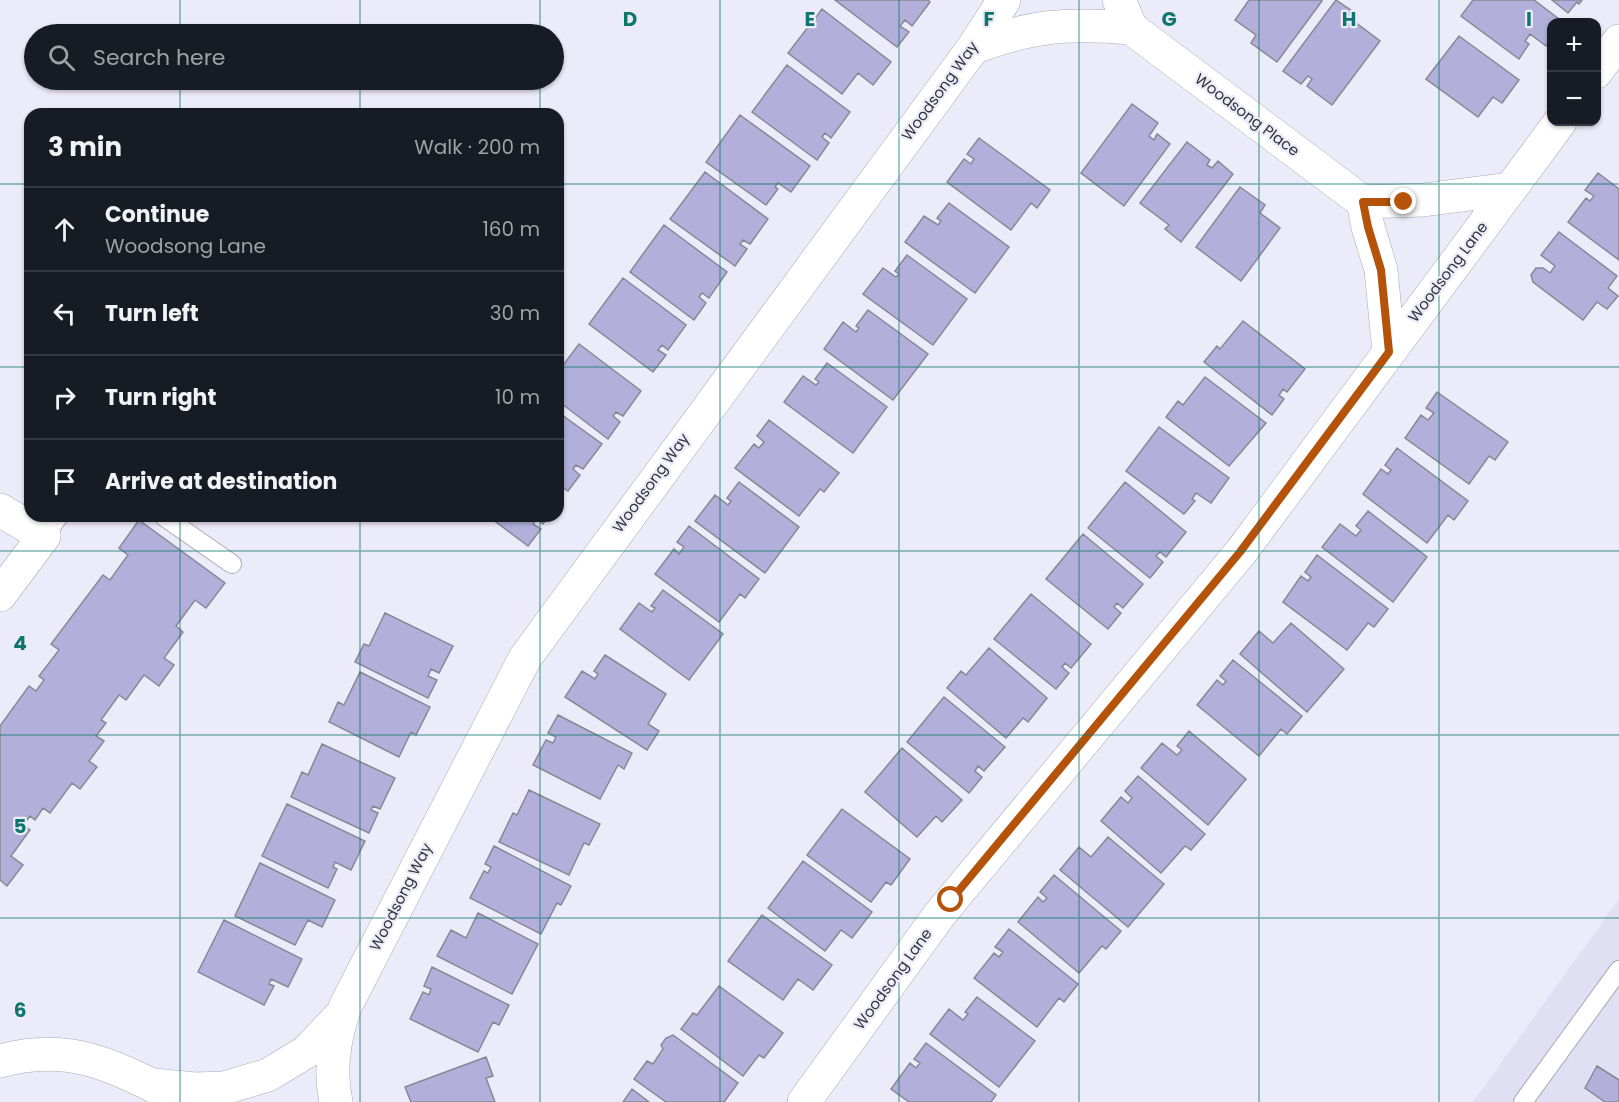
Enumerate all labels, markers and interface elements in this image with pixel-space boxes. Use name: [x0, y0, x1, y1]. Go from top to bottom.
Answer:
text: D: [623, 5, 637, 33]
text: E: [805, 5, 815, 33]
text: F: [984, 5, 995, 33]
text: G: [1161, 5, 1177, 33]
text: H: [1342, 5, 1356, 33]
text: I: [1526, 5, 1532, 33]
map controls: [1547, 18, 1601, 126]
button: +: [1547, 18, 1601, 72]
search box: [24, 24, 564, 90]
street label: Woodsong Way: [896, 36, 983, 145]
icon: search: [45, 41, 78, 74]
text: Search here: [93, 42, 226, 73]
street label: Woodsong Place: [1191, 68, 1304, 161]
button: −: [1547, 72, 1601, 126]
text: 3 min: [48, 129, 122, 165]
text: Walk · 200 m: [414, 133, 540, 161]
route end: [1390, 188, 1416, 214]
text: Continue: [105, 199, 209, 230]
icon: ahead: [48, 213, 81, 246]
text: 160 m: [482, 215, 540, 243]
street label: Woodsong Lane: [1403, 217, 1492, 326]
text: Woodsong Lane: [105, 232, 266, 260]
icon: left: [48, 297, 81, 330]
text: Turn left: [105, 298, 199, 329]
text: 30 m: [490, 299, 540, 327]
icon: right: [48, 381, 81, 414]
text: Turn right: [105, 382, 216, 413]
text: 10 m: [495, 383, 540, 411]
street label: Woodsong Way: [607, 428, 694, 537]
icon: arrive: [48, 465, 81, 498]
text: Arrive at destination: [105, 466, 337, 497]
text: 4: [13, 629, 27, 657]
text: 5: [14, 812, 27, 840]
street label: Woodsong Way: [364, 839, 437, 954]
route start: [937, 886, 963, 912]
street label: Woodsong Lane: [849, 924, 937, 1034]
text: 6: [14, 996, 26, 1024]

